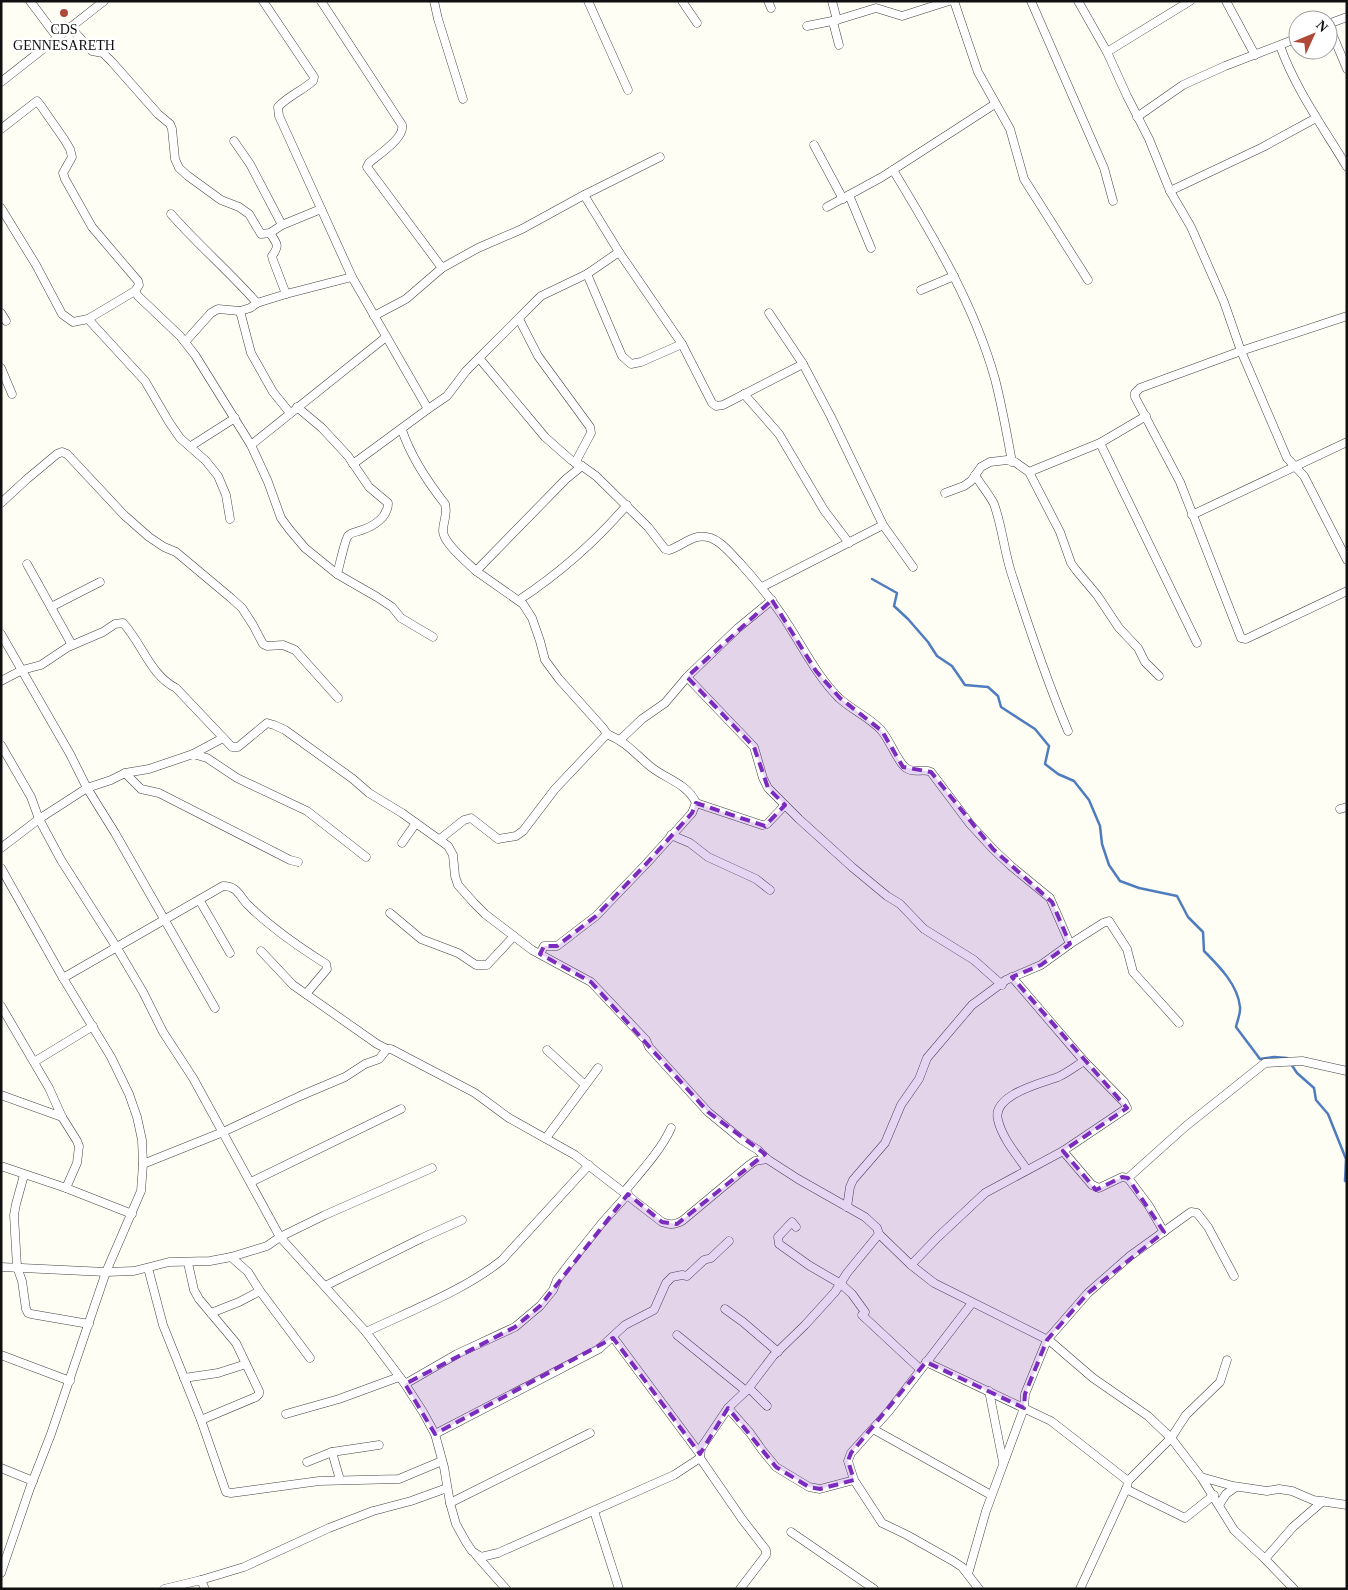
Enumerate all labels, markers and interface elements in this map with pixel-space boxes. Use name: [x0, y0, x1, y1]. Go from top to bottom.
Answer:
marker: CDS GENNESARETH: [58, 7, 70, 19]
north arrow: [1288, 10, 1338, 60]
text: N: [1313, 17, 1331, 35]
place label: CDS GENNESARETH: [13, 22, 115, 53]

